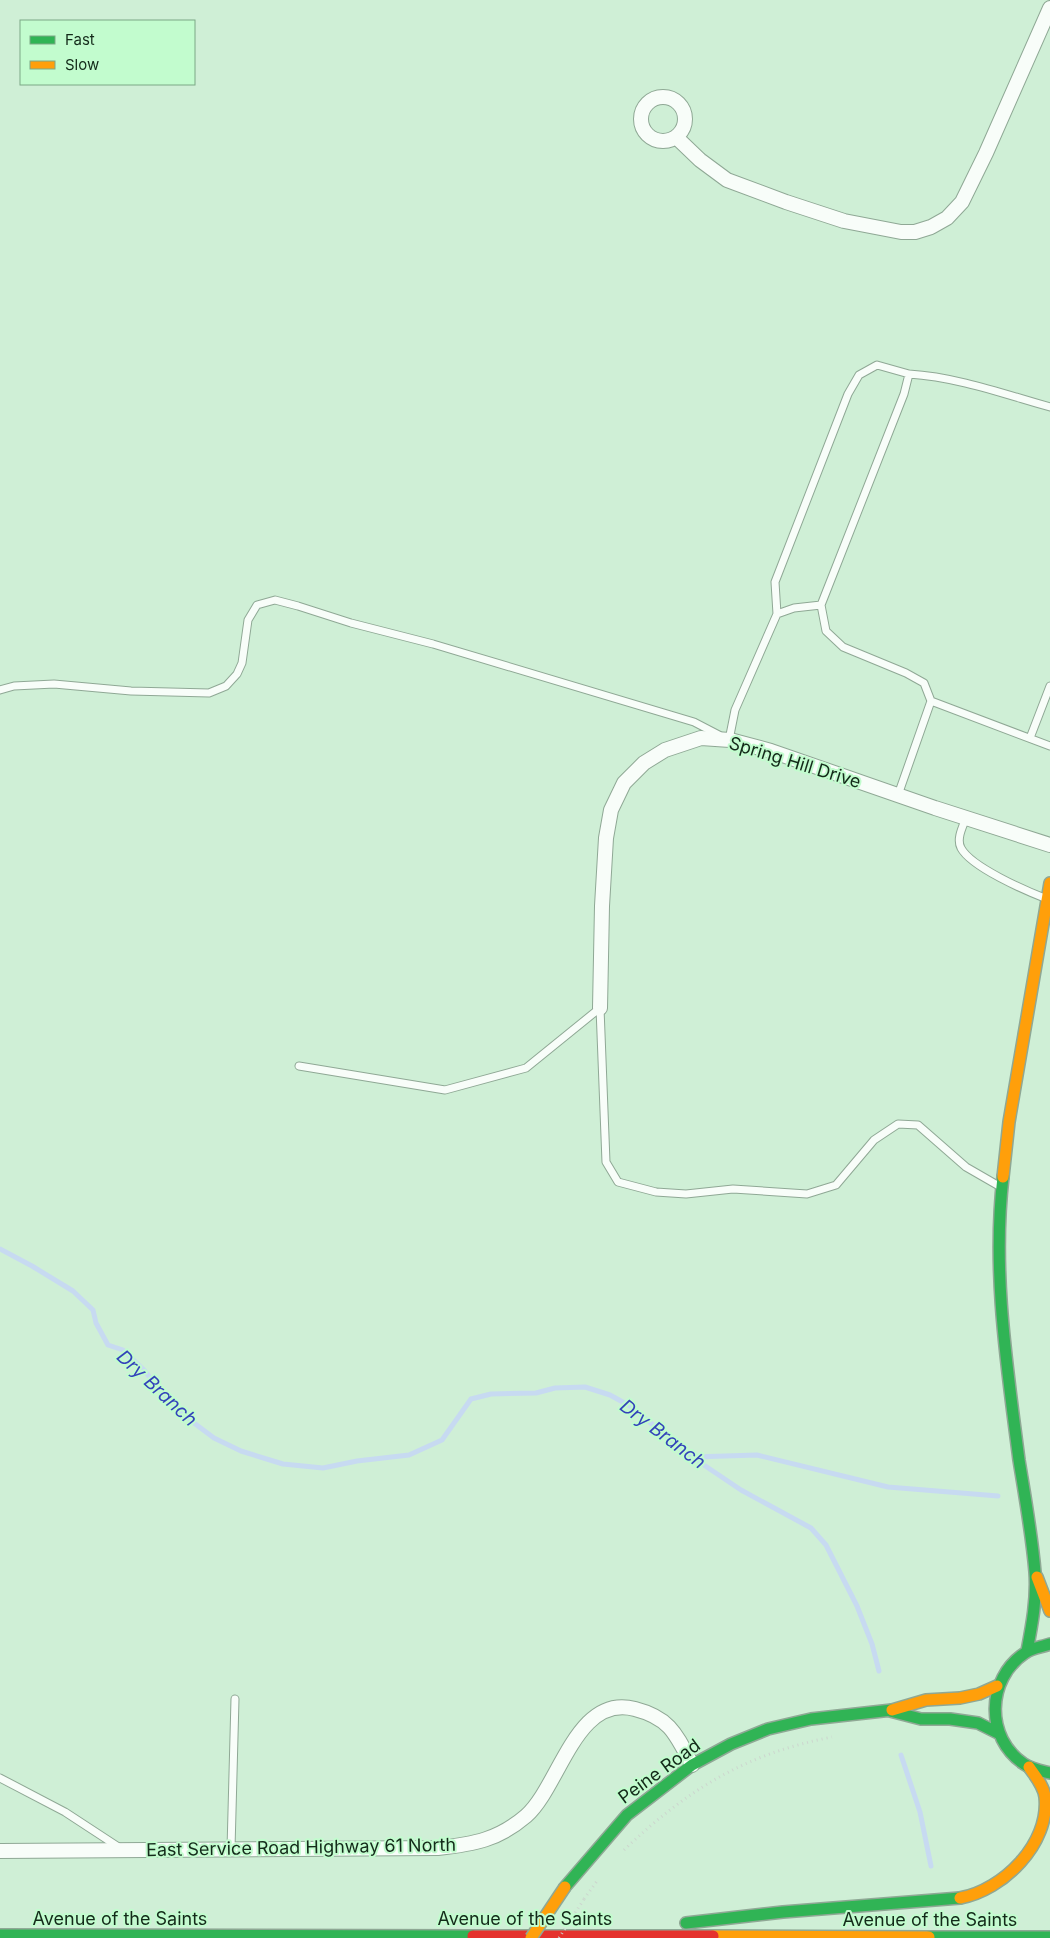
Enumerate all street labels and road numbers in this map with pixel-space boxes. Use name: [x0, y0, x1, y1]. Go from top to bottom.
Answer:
street label: Spring Hill Drive: [726, 732, 864, 792]
street label: Peine Road: [614, 1734, 704, 1808]
street label: East Service Road Highway 61 North: [146, 1834, 456, 1860]
street label: Avenue of the Saints: [33, 1908, 207, 1929]
street label: Avenue of the Saints: [438, 1908, 612, 1929]
street label: Avenue of the Saints: [843, 1909, 1017, 1930]

